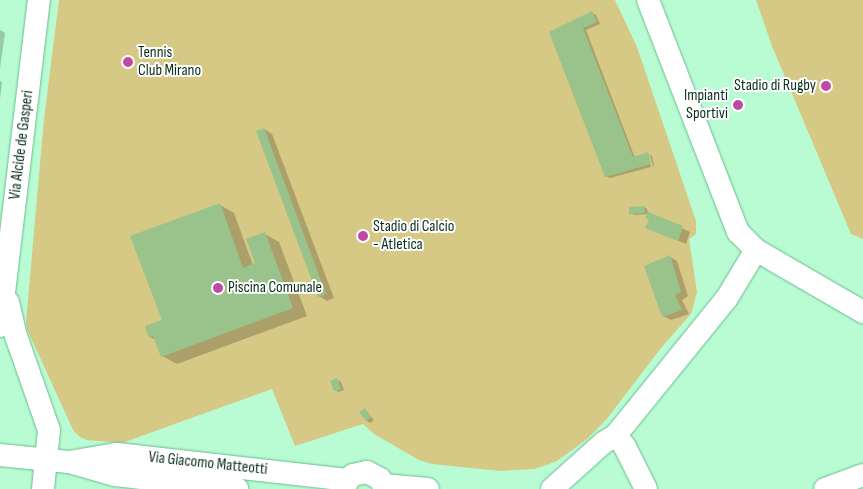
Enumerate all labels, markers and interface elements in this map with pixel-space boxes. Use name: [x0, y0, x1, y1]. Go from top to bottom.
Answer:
place label: Tennis Club Mirano: [138, 43, 201, 81]
marker: Tennis Club Mirano: [122, 56, 134, 68]
place label: Stadio di Rugby: [734, 76, 816, 96]
marker: Stadio di Rugby: [820, 80, 832, 92]
place label: Impianti Sportivi: [684, 86, 728, 124]
street label: Via Alcide de Gasperi: [6, 89, 38, 201]
marker: Impianti Sportivi: [732, 99, 744, 111]
place label: Stadio di Calcio - Atletica: [373, 217, 454, 255]
marker: Stadio di Calcio - Atletica: [357, 230, 369, 242]
place label: Piscina Comunale: [228, 278, 322, 298]
marker: Piscina Comunale: [212, 282, 224, 294]
street label: Via Giacomo Matteotti: [148, 448, 268, 480]

